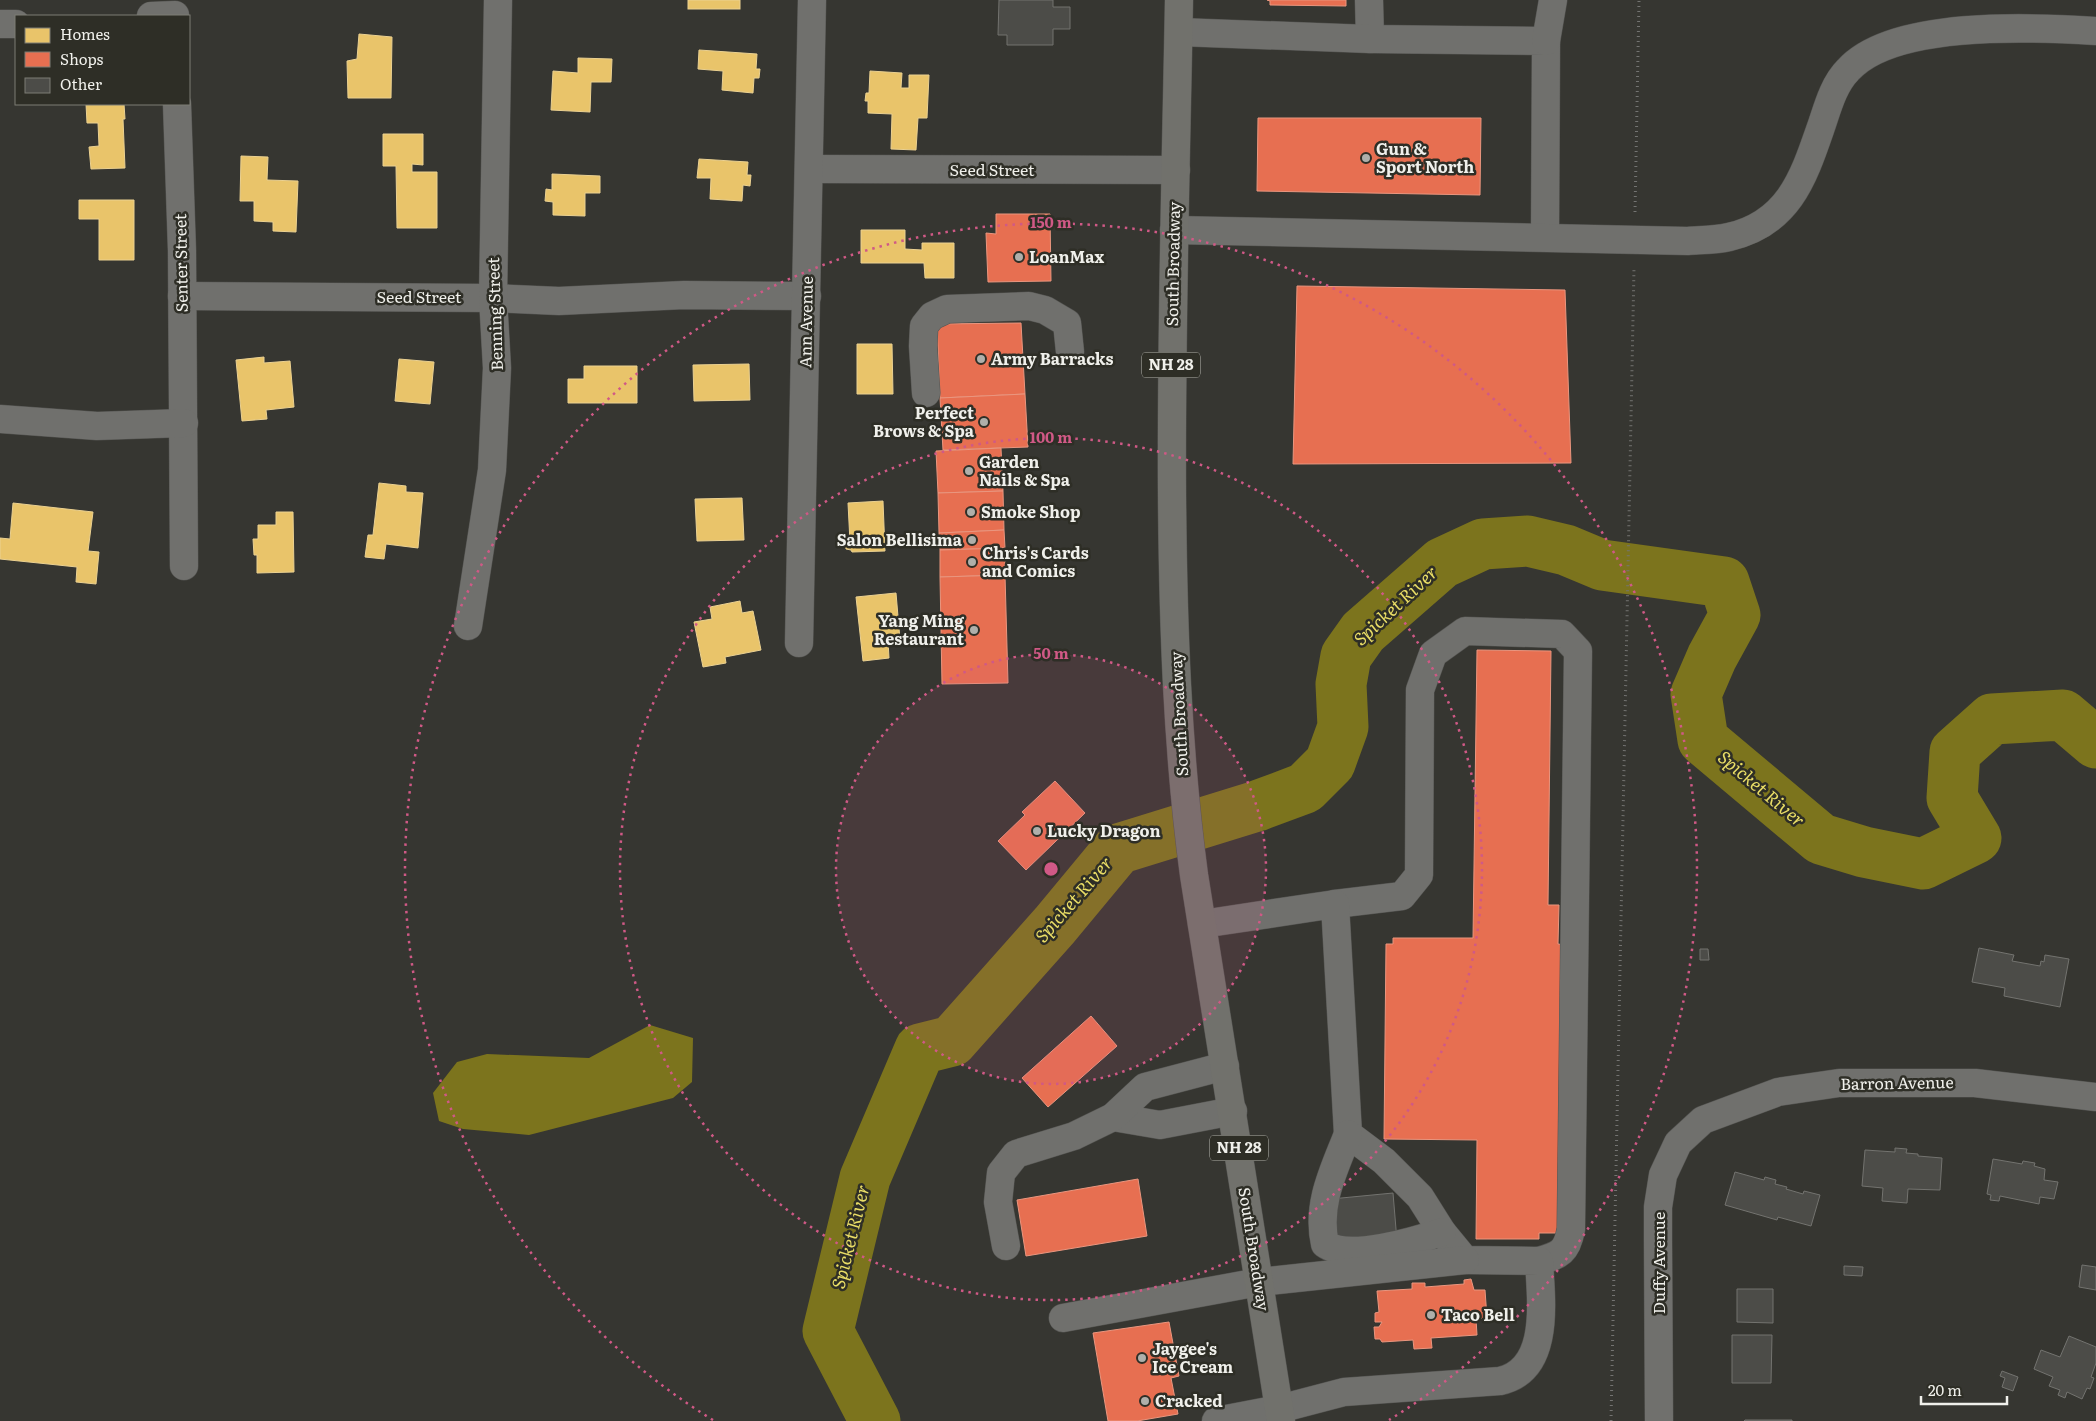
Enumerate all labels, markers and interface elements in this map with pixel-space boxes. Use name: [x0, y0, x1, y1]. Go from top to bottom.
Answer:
legend: [15, 15, 190, 105]
text: Homes: [60, 22, 110, 45]
text: Shops: [60, 47, 103, 70]
text: Other: [60, 72, 102, 95]
place label: Gun & Sport North: [1376, 136, 1474, 178]
marker: Gun & Sport North: [1360, 152, 1372, 164]
street label: Seed Street: [950, 157, 1035, 181]
street label: South Broadway: [1159, 201, 1185, 327]
text: 150 m: [1030, 210, 1072, 233]
street label: Senter Street: [167, 213, 193, 313]
place label: LoanMax: [1029, 244, 1104, 268]
marker: LoanMax: [1013, 251, 1025, 263]
street label: Benning Street: [480, 256, 508, 371]
street label: Ann Avenue: [792, 276, 818, 368]
street label: Seed Street: [377, 284, 462, 308]
place label: Army Barracks: [991, 346, 1114, 370]
road number: NH 28: [1142, 352, 1200, 378]
marker: Army Barracks: [975, 353, 987, 365]
place label: Perfect Brows & Spa: [873, 400, 975, 442]
marker: Perfect Brows & Spa: [978, 416, 990, 428]
text: 100 m: [1030, 425, 1072, 448]
place label: Garden Nails & Spa: [979, 449, 1071, 491]
marker: Garden Nails & Spa: [963, 465, 975, 477]
place label: Smoke Shop: [981, 499, 1080, 523]
marker: Smoke Shop: [965, 506, 977, 518]
place label: Salon Bellisima: [837, 527, 963, 551]
marker: Salon Bellisima: [966, 534, 978, 546]
place label: Chris's Cards and Comics: [982, 540, 1089, 582]
marker: Chris's Cards and Comics: [966, 556, 978, 568]
water label: Spicket River: [1347, 559, 1443, 651]
place label: Yang Ming Restaurant: [874, 608, 964, 650]
marker: Yang Ming Restaurant: [968, 624, 980, 636]
text: 50 m: [1033, 641, 1069, 664]
street label: South Broadway: [1163, 650, 1193, 777]
water label: Spicket River: [1713, 743, 1811, 832]
place label: Lucky Dragon: [1047, 818, 1161, 842]
marker: Lucky Dragon: [1031, 825, 1043, 837]
water label: Spicket River: [1028, 850, 1118, 948]
centre of rings: [1042, 860, 1060, 878]
street label: Barron Avenue: [1840, 1069, 1954, 1095]
road number: NH 28: [1210, 1136, 1268, 1160]
water label: Spicket River: [824, 1182, 876, 1291]
street label: South Broadway: [1233, 1185, 1277, 1313]
street label: Duffy Avenue: [1646, 1212, 1670, 1314]
place label: Taco Bell: [1441, 1302, 1515, 1326]
marker: Taco Bell: [1425, 1309, 1437, 1321]
place label: Jaygee's Ice Cream: [1152, 1336, 1233, 1378]
marker: Jaygee's Ice Cream: [1136, 1352, 1148, 1364]
scale bar: [1921, 1374, 2007, 1406]
text: 20 m: [1928, 1378, 1962, 1401]
place label: Cracked: [1155, 1388, 1223, 1412]
marker: Cracked: [1139, 1395, 1151, 1407]

